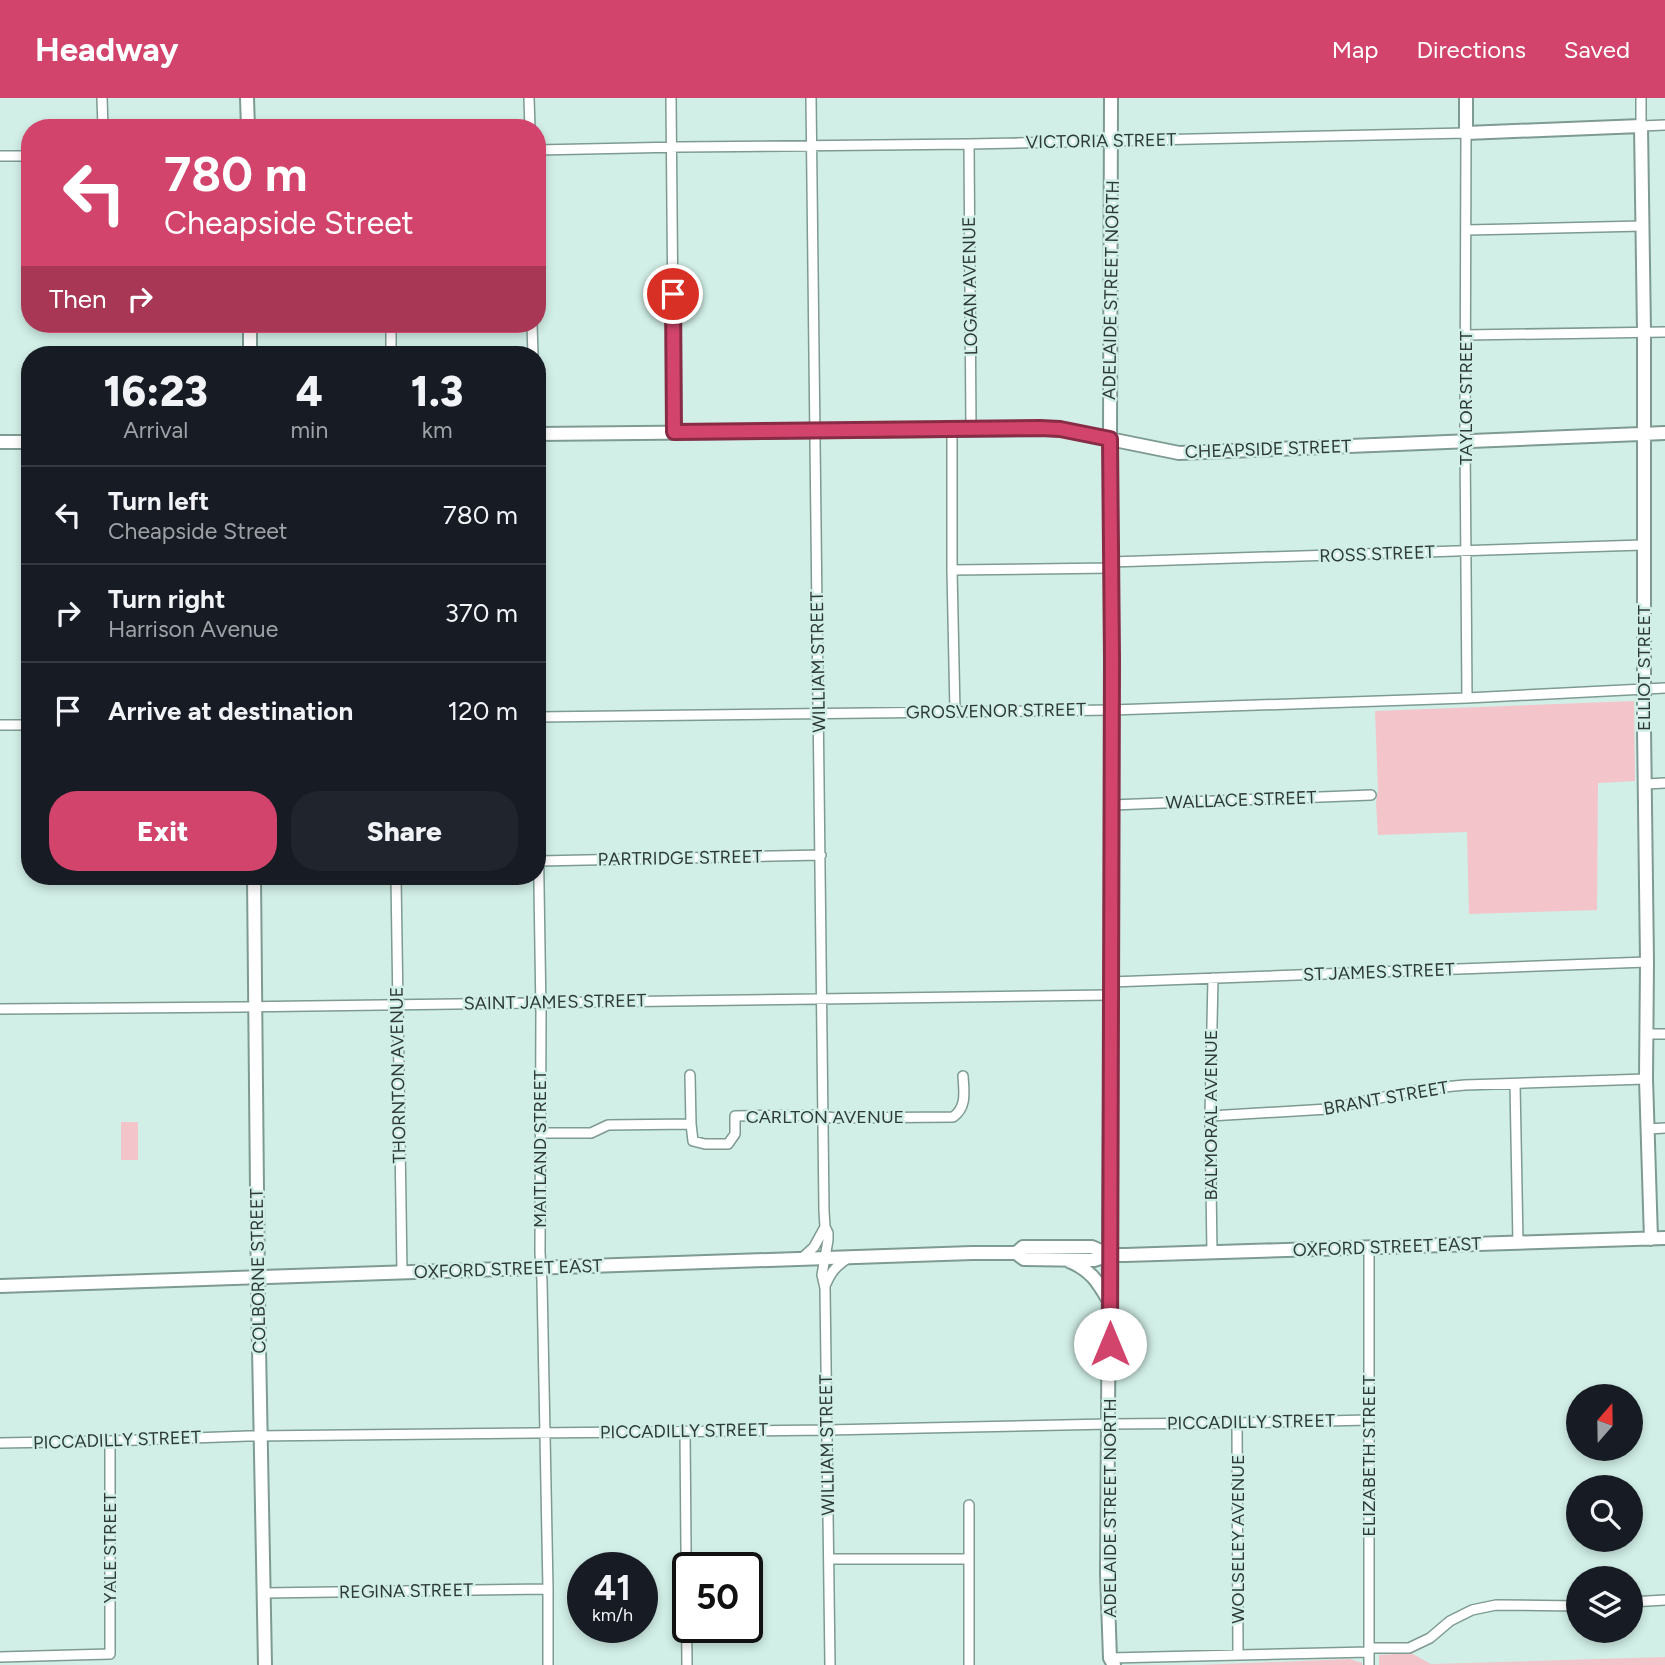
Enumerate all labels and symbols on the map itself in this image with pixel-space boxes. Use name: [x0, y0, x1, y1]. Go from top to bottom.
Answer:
street label: VICTORIA STREET: [1026, 129, 1177, 153]
street label: ADELAIDE STREET NORTH: [1098, 180, 1124, 400]
street label: LOGAN AVENUE: [958, 216, 982, 356]
pin: [643, 264, 703, 324]
street label: TAYLOR STREET: [1455, 331, 1477, 465]
street label: CHEAPSIDE STREET: [1184, 435, 1352, 463]
street label: ROSS STREET: [1319, 541, 1435, 567]
street label: WILLIAM STREET: [806, 591, 830, 733]
street label: ELLIOT STREET: [1633, 605, 1655, 731]
street label: GROSVENOR STREET: [906, 698, 1086, 724]
street label: WALLACE STREET: [1165, 786, 1317, 814]
street label: PARTRIDGE STREET: [598, 846, 763, 870]
street label: ST JAMES STREET: [1303, 958, 1455, 986]
street label: THORNTON AVENUE: [385, 986, 411, 1164]
street label: SAINT JAMES STREET: [463, 989, 647, 1015]
street label: BALMORAL AVENUE: [1200, 1030, 1222, 1200]
street label: MAITLAND STREET: [529, 1070, 551, 1228]
street label: BRANT STREET: [1322, 1076, 1450, 1120]
street label: CARLTON AVENUE: [746, 1106, 904, 1128]
street label: COLBORNE STREET: [246, 1188, 270, 1354]
street label: OXFORD STREET EAST: [1292, 1233, 1482, 1261]
street label: OXFORD STREET EAST: [413, 1255, 603, 1283]
position arrow: [1073, 1307, 1147, 1381]
street label: WILLIAM STREET: [815, 1374, 839, 1516]
street label: ELIZABETH STREET: [1358, 1375, 1380, 1537]
north arrow: [1566, 1384, 1643, 1461]
street label: ADELAIDE STREET NORTH: [1099, 1398, 1121, 1618]
street label: PICCADILLY STREET: [1167, 1410, 1335, 1434]
street label: PICCADILLY STREET: [600, 1419, 768, 1443]
street label: PICCADILLY STREET: [33, 1426, 201, 1454]
street label: WOLSELEY AVENUE: [1227, 1454, 1249, 1624]
street label: YALE STREET: [99, 1492, 121, 1604]
speed limit sign: 50: [672, 1552, 763, 1643]
street label: REGINA STREET: [339, 1579, 473, 1603]

